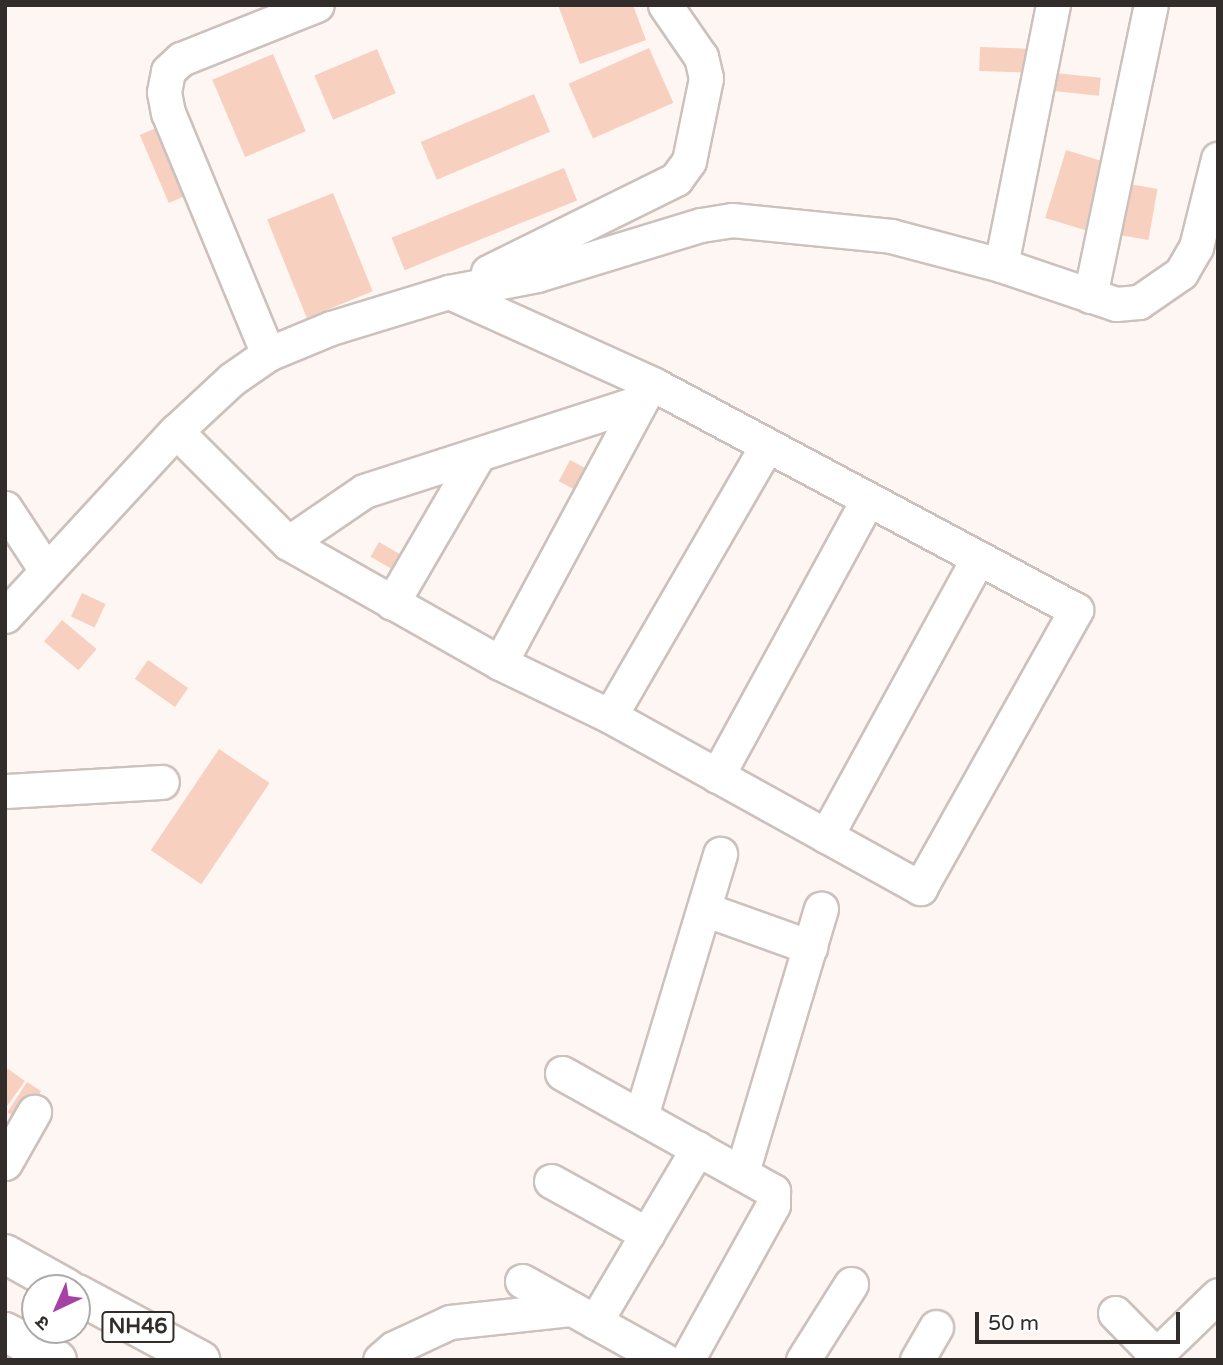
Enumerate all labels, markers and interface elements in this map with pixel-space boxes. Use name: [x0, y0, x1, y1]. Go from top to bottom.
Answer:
north arrow: [21, 1274, 91, 1344]
scale bar: [978, 1298, 1183, 1342]
road number: NH46: [101, 1310, 175, 1344]
text: उ: [31, 1311, 54, 1334]
text: 50 m: [988, 1311, 1039, 1336]

